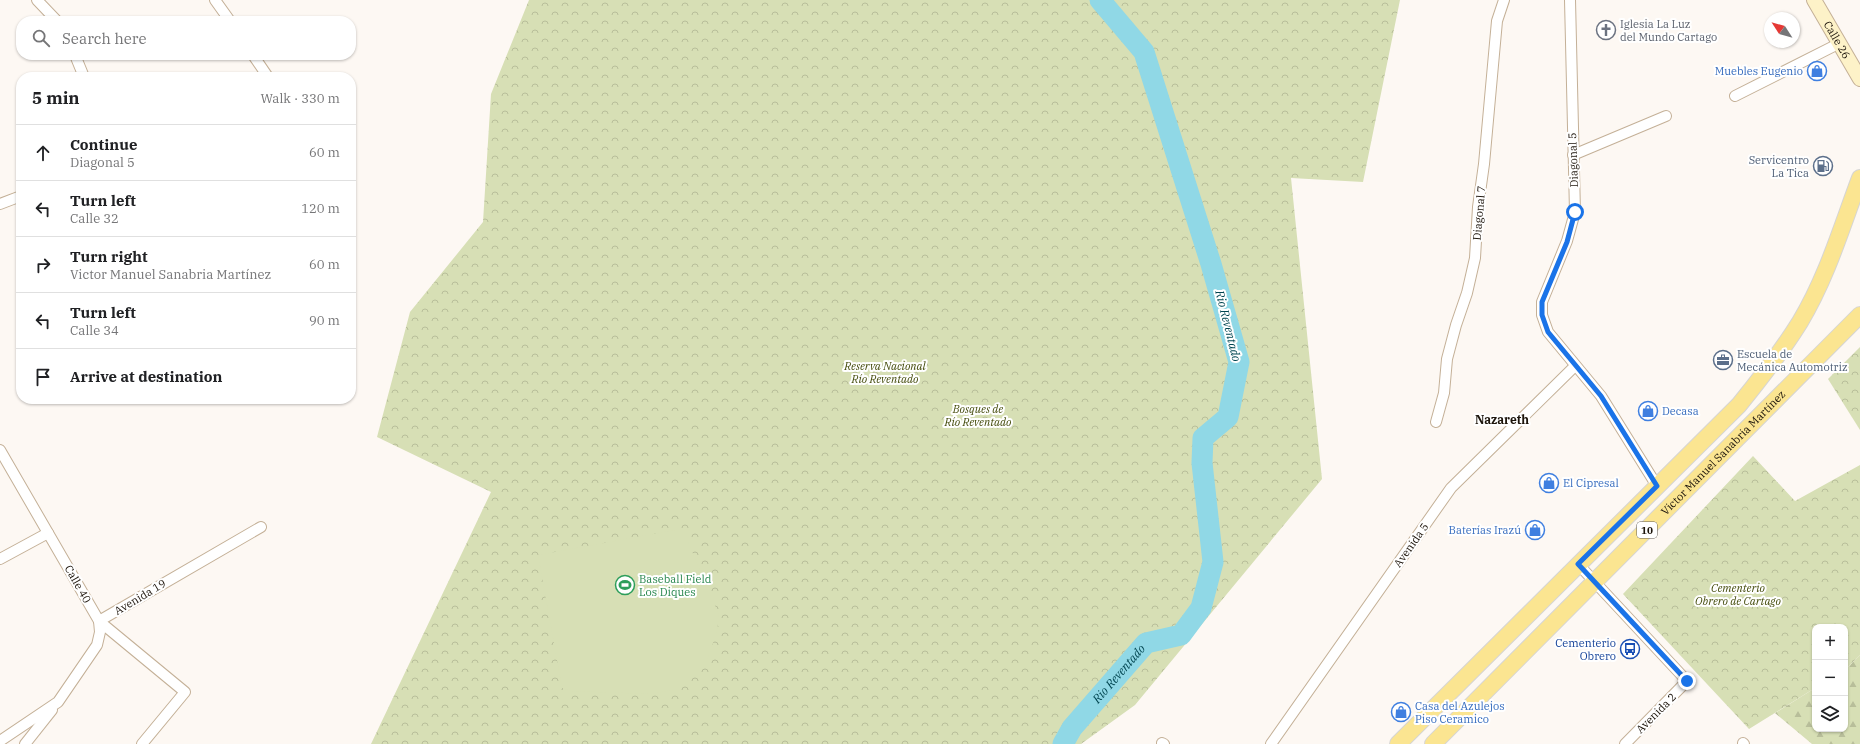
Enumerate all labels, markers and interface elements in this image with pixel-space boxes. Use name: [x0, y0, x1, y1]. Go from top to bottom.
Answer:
north arrow: [1764, 12, 1800, 48]
search box: [16, 16, 356, 60]
place label: Iglesia La Luz del Mundo Cartago: [1620, 17, 1717, 44]
street label: Calle 26: [1821, 18, 1854, 61]
church icon: Iglesia La Luz del Mundo Cartago: [1595, 19, 1617, 41]
icon: search: [30, 27, 52, 49]
text: Search here: [62, 29, 147, 48]
shop icon: Muebles Eugenio: [1806, 60, 1828, 82]
place label: Muebles Eugenio: [1715, 64, 1803, 78]
text: 5 min: [32, 87, 80, 109]
text: Walk · 330 m: [261, 90, 340, 107]
street label: Diagonal 5: [1565, 132, 1581, 188]
text: Continue: [70, 135, 137, 154]
icon: ahead: [32, 142, 54, 164]
text: 60 m: [309, 144, 340, 161]
place label: Servicentro La Tica: [1749, 153, 1809, 180]
text: Diagonal 5: [70, 154, 135, 171]
fuel station icon: Servicentro La Tica: [1812, 155, 1834, 177]
street label: Diagonal 7: [1470, 185, 1488, 241]
text: Turn left: [70, 191, 136, 210]
icon: left: [32, 198, 54, 220]
text: 120 m: [301, 200, 340, 217]
route start: [1566, 203, 1584, 221]
text: Calle 32: [70, 210, 119, 227]
text: Turn right: [70, 247, 148, 266]
icon: right: [32, 254, 54, 276]
text: 60 m: [309, 256, 340, 273]
text: Victor Manuel Sanabria Martínez: [70, 266, 271, 283]
water label: Rio Reventado: [1212, 288, 1245, 363]
text: Turn left: [70, 303, 136, 322]
icon: left: [32, 310, 54, 332]
text: 90 m: [309, 312, 340, 329]
text: Calle 34: [70, 322, 119, 339]
place label: Escuela de Mecánica Automotriz: [1737, 347, 1848, 374]
office icon: Escuela de Mecánica Automotriz: [1712, 349, 1734, 371]
park label: Reserva Nacional Río Reventado: [843, 359, 927, 386]
icon: arrive: [32, 366, 54, 388]
text: Arrive at destination: [70, 367, 222, 386]
street label: Victor Manuel Sanabria Martínez: [1658, 387, 1788, 518]
shop icon: Decasa: [1637, 400, 1659, 422]
park label: Bosques de Río Reventado: [944, 402, 1012, 429]
place label: Decasa: [1662, 404, 1699, 418]
district label: Nazareth: [1475, 412, 1529, 427]
shop icon: El Cipresal: [1538, 472, 1560, 494]
place label: El Cipresal: [1563, 476, 1619, 490]
shop icon: Baterías Irazú: [1524, 519, 1546, 541]
street label: Avenida 5: [1391, 520, 1431, 570]
road number: 10: [1637, 522, 1657, 538]
place label: Baterías Irazú: [1449, 523, 1521, 537]
street label: Calle 40: [62, 563, 95, 606]
place label: Baseball Field Los Diques: [639, 572, 712, 599]
sports icon: Baseball Field Los Diques: [614, 574, 636, 596]
street label: Avenida 19: [112, 576, 168, 618]
park label: Cementerio Obrero de Cartago: [1695, 581, 1781, 608]
map controls: [1812, 624, 1848, 732]
button: +: [1812, 624, 1848, 660]
place label: Cementerio Obrero: [1555, 636, 1616, 663]
bus stop icon: Cementerio Obrero: [1619, 638, 1641, 660]
water label: Rio Reventado: [1088, 641, 1148, 707]
button: −: [1812, 660, 1848, 696]
route end: [1678, 672, 1696, 690]
street label: Avenida 2: [1633, 690, 1679, 736]
button: layers: [1812, 696, 1848, 732]
place label: Casa del Azulejos Piso Ceramico: [1415, 699, 1505, 726]
shop icon: Casa del Azulejos Piso Ceramico: [1390, 701, 1412, 723]

